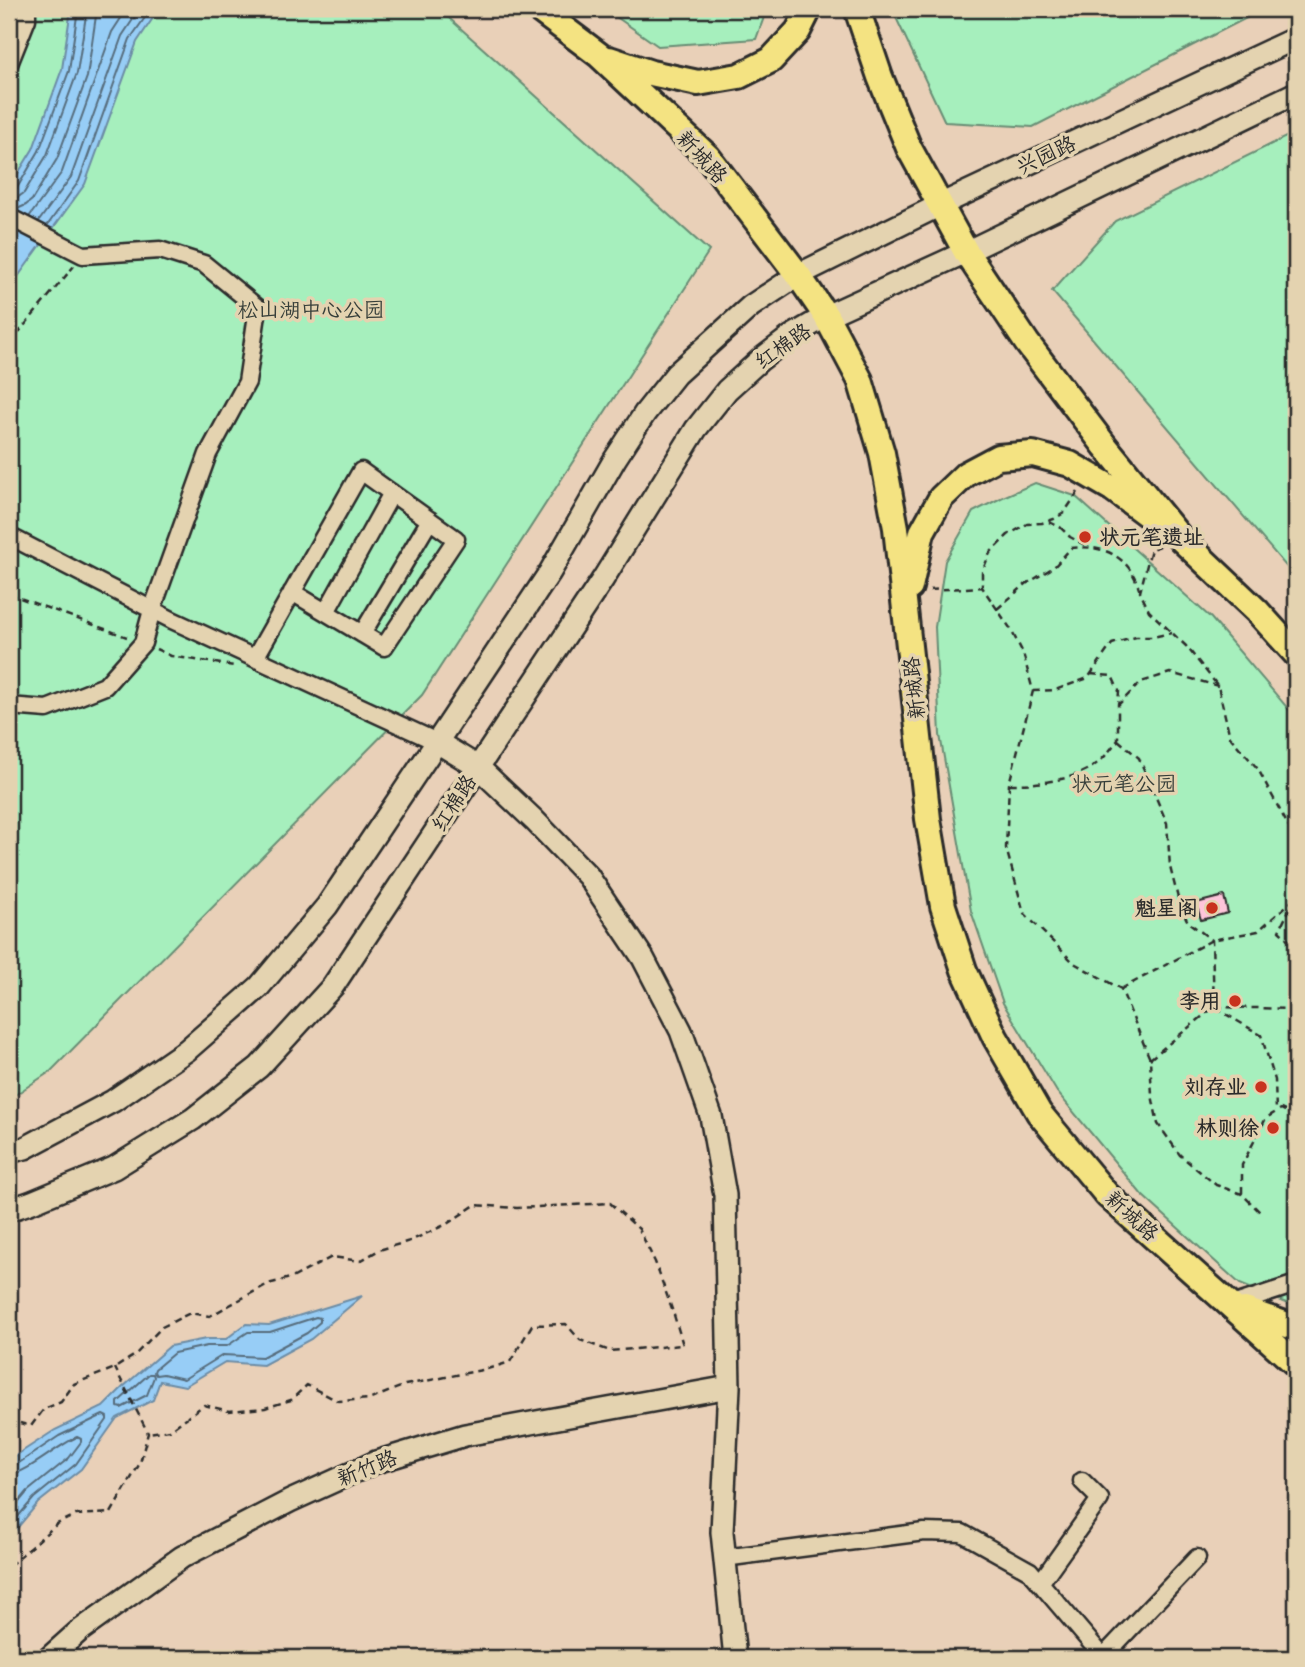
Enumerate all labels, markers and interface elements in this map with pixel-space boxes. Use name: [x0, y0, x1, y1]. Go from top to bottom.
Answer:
street label: 新城路: [671, 126, 732, 189]
street label: 兴园路: [1012, 131, 1080, 180]
park label: 松山湖中心公园: [238, 298, 385, 323]
street label: 红棉路: [750, 318, 816, 375]
place label: 状元笔遗址: [1099, 525, 1204, 550]
marker: 状元笔遗址: [1077, 529, 1093, 545]
street label: 新城路: [899, 655, 930, 721]
street label: 红棉路: [427, 770, 482, 836]
park label: 状元笔公园: [1072, 772, 1177, 797]
place label: 魁星阁: [1135, 896, 1198, 921]
marker: 魁星阁: [1204, 900, 1220, 916]
place label: 李用: [1179, 989, 1221, 1014]
marker: 李用: [1227, 993, 1243, 1009]
place label: 刘存业: [1184, 1075, 1247, 1100]
marker: 刘存业: [1253, 1079, 1269, 1095]
place label: 林则徐: [1196, 1116, 1259, 1141]
marker: 林则徐: [1265, 1120, 1281, 1136]
street label: 新城路: [1100, 1186, 1163, 1247]
street label: 新竹路: [333, 1445, 401, 1492]

